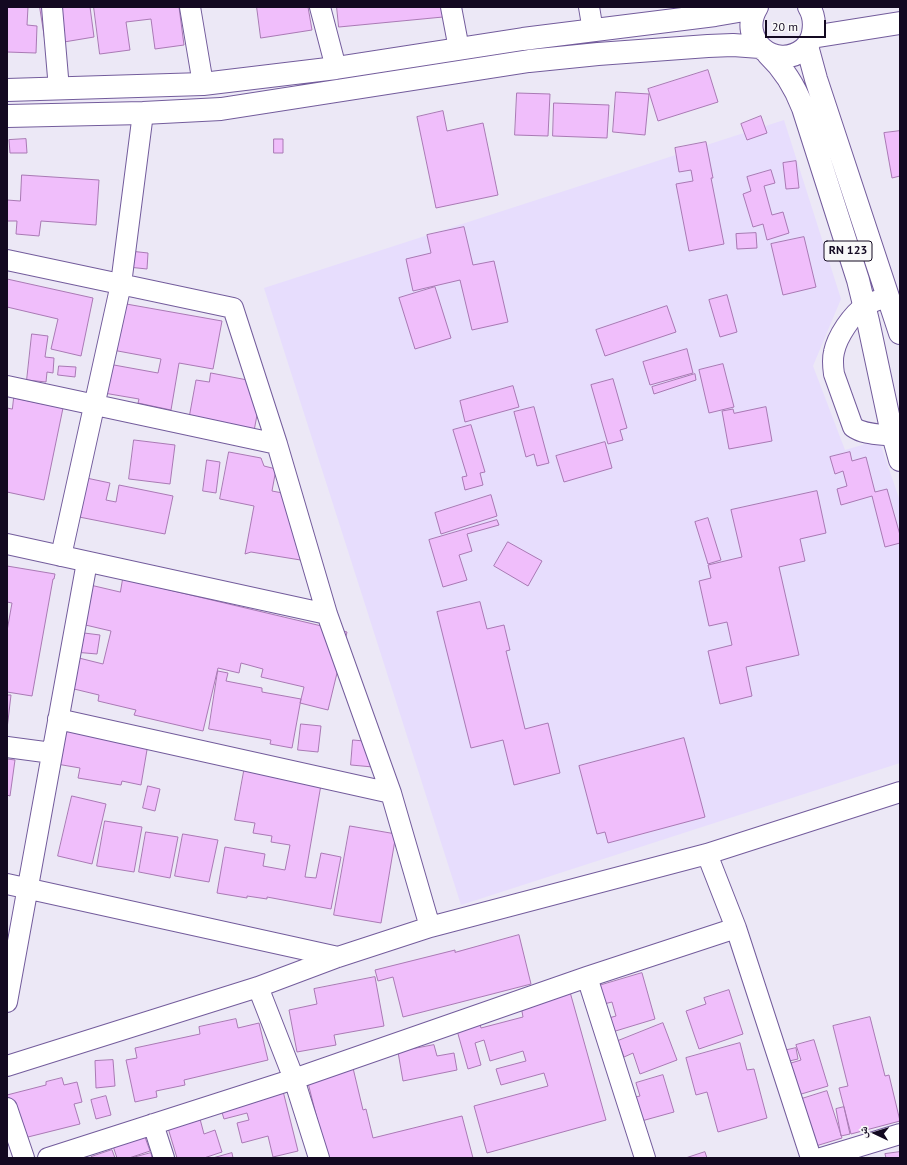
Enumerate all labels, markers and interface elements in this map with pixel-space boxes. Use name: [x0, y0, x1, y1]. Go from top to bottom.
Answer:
scale bar: [767, 12, 828, 38]
text: 20 m: [772, 19, 798, 34]
road number: RN 123: [824, 241, 872, 261]
north arrow: [855, 1113, 895, 1153]
text: ش: [856, 1126, 870, 1138]

